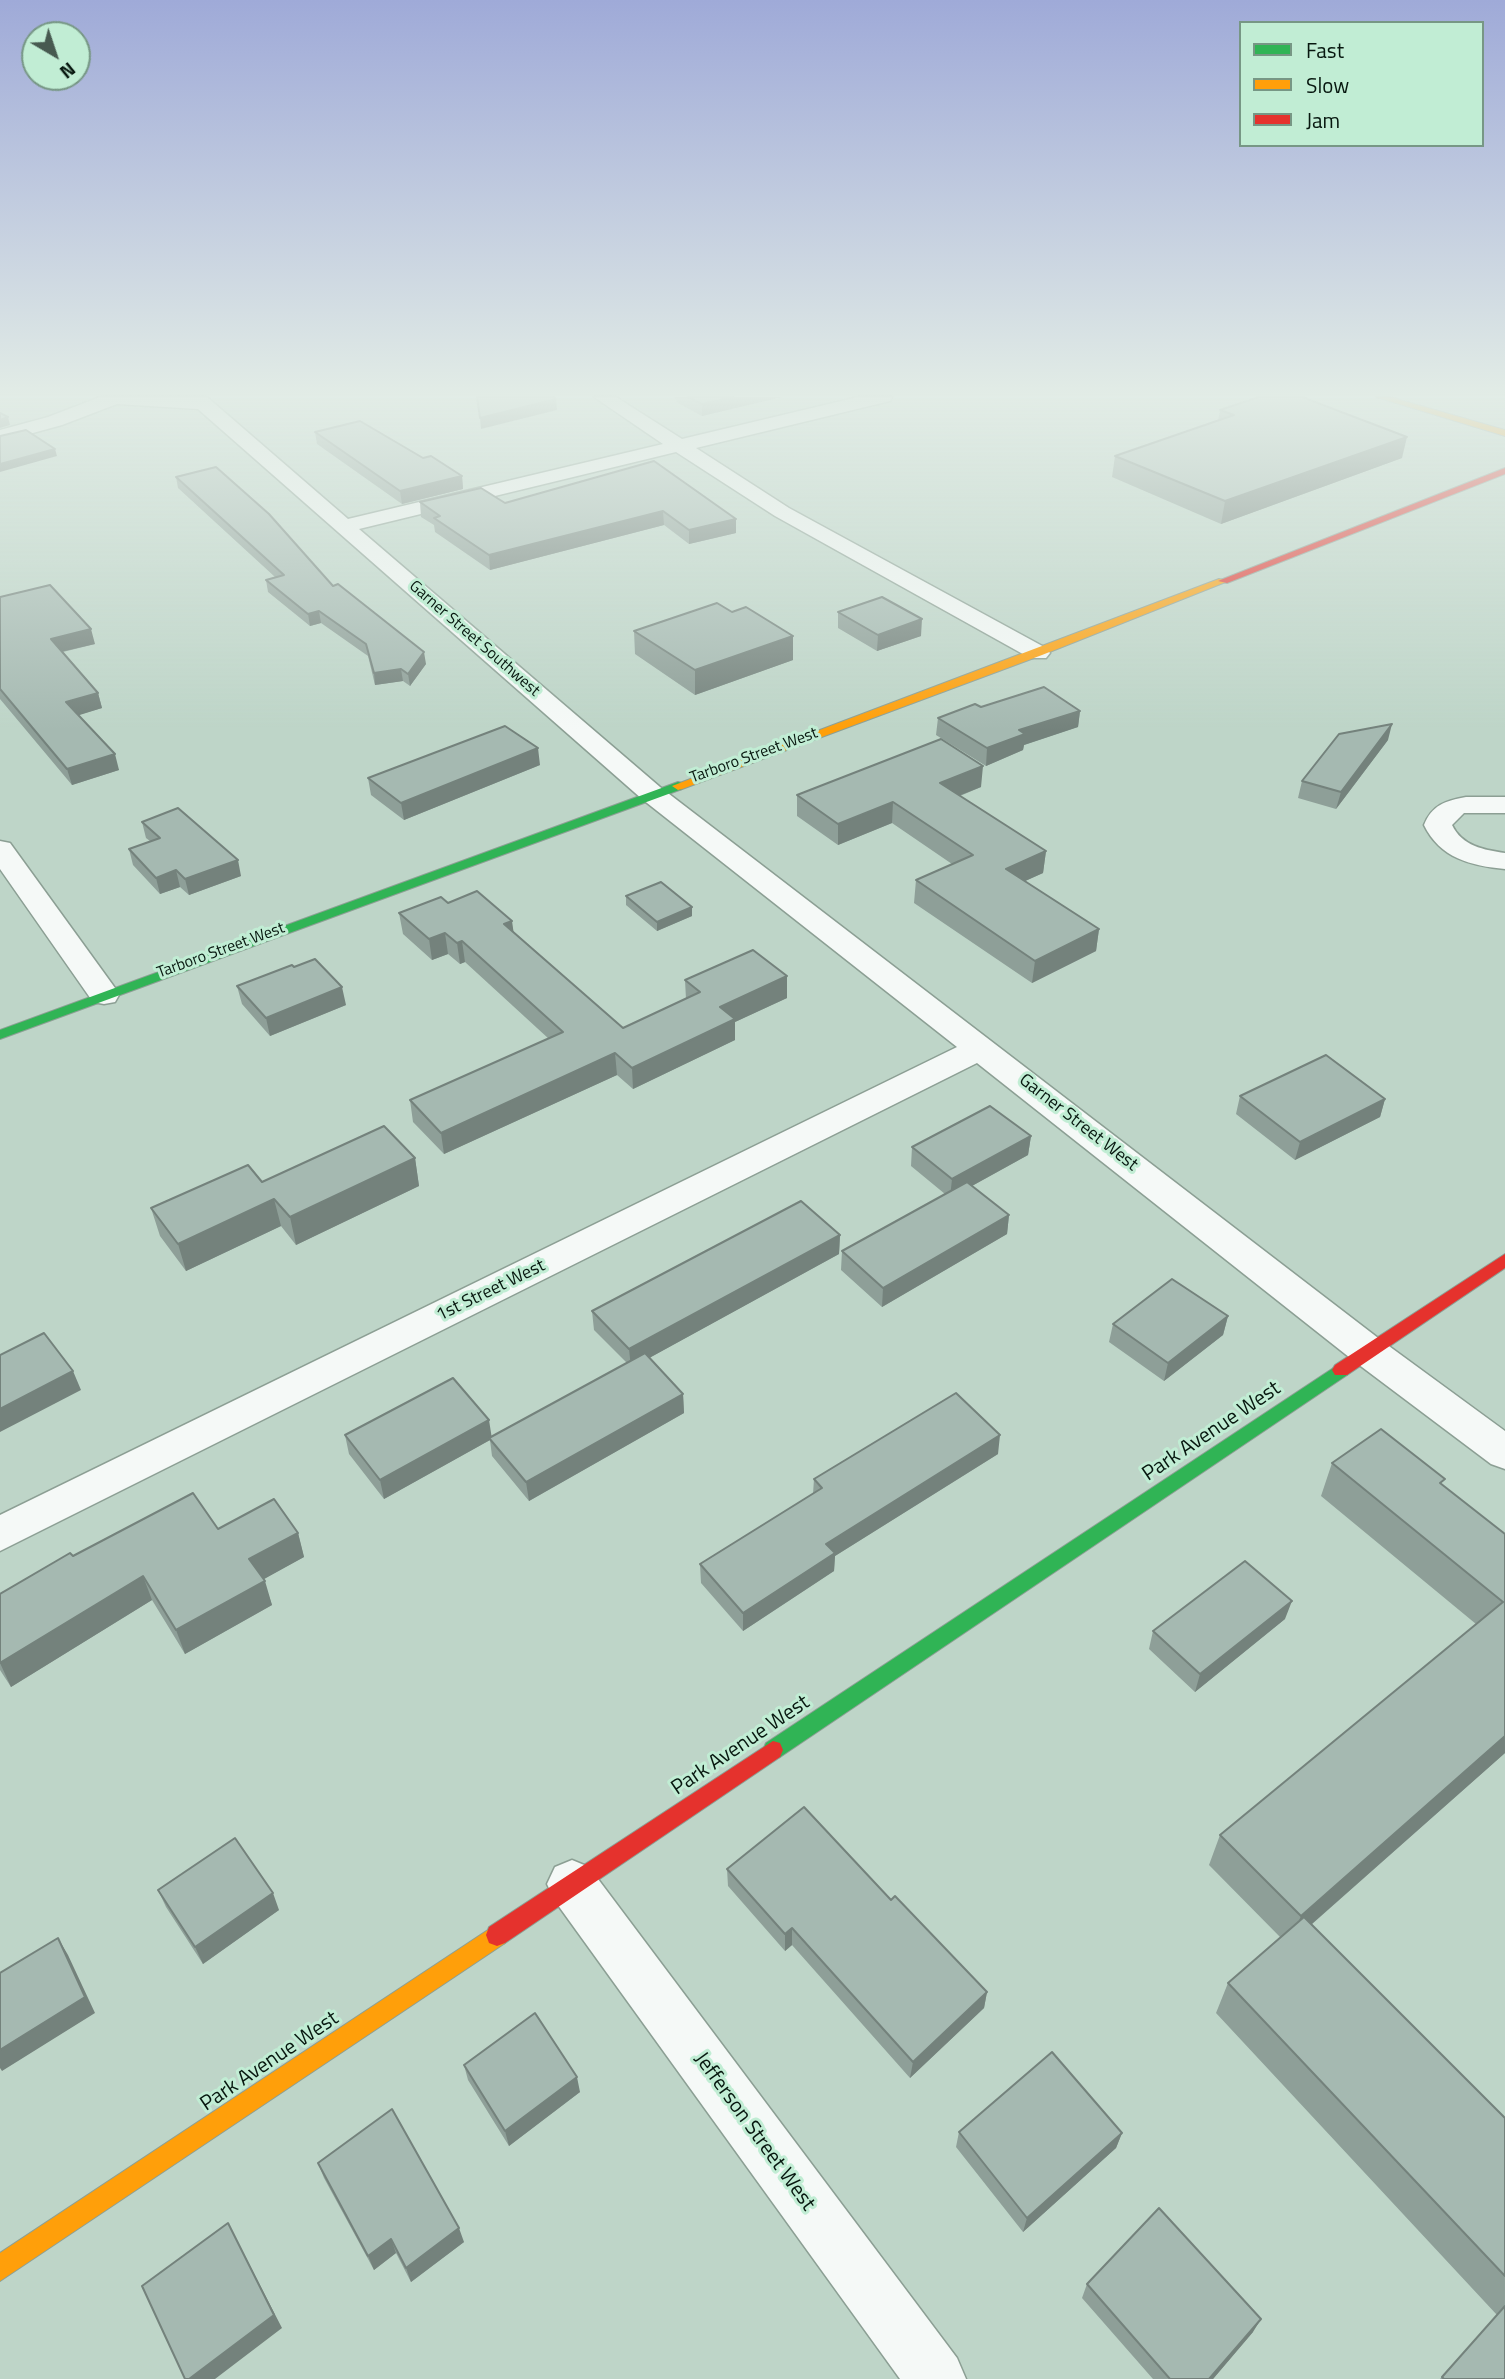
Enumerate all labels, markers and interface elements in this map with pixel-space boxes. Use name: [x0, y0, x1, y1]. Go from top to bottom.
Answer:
north arrow: [21, 21, 91, 91]
legend: [1239, 21, 1484, 147]
text: Fast: [1306, 34, 1344, 66]
text: N: [54, 56, 83, 87]
text: Slow: [1306, 69, 1349, 101]
text: Jam: [1306, 104, 1340, 136]
street label: Garner Street Southwest: [405, 577, 543, 701]
street label: Tarboro Street West: [688, 724, 820, 788]
street label: Tarboro Street West: [155, 919, 287, 983]
street label: Garner Street West: [1014, 1070, 1142, 1176]
street label: 1st Street West: [433, 1255, 549, 1327]
street label: Park Avenue West: [1138, 1377, 1286, 1487]
street label: Park Avenue West: [667, 1691, 815, 1801]
street label: Park Avenue West: [196, 2007, 344, 2117]
street label: Jefferson Street West: [688, 2048, 820, 2216]

